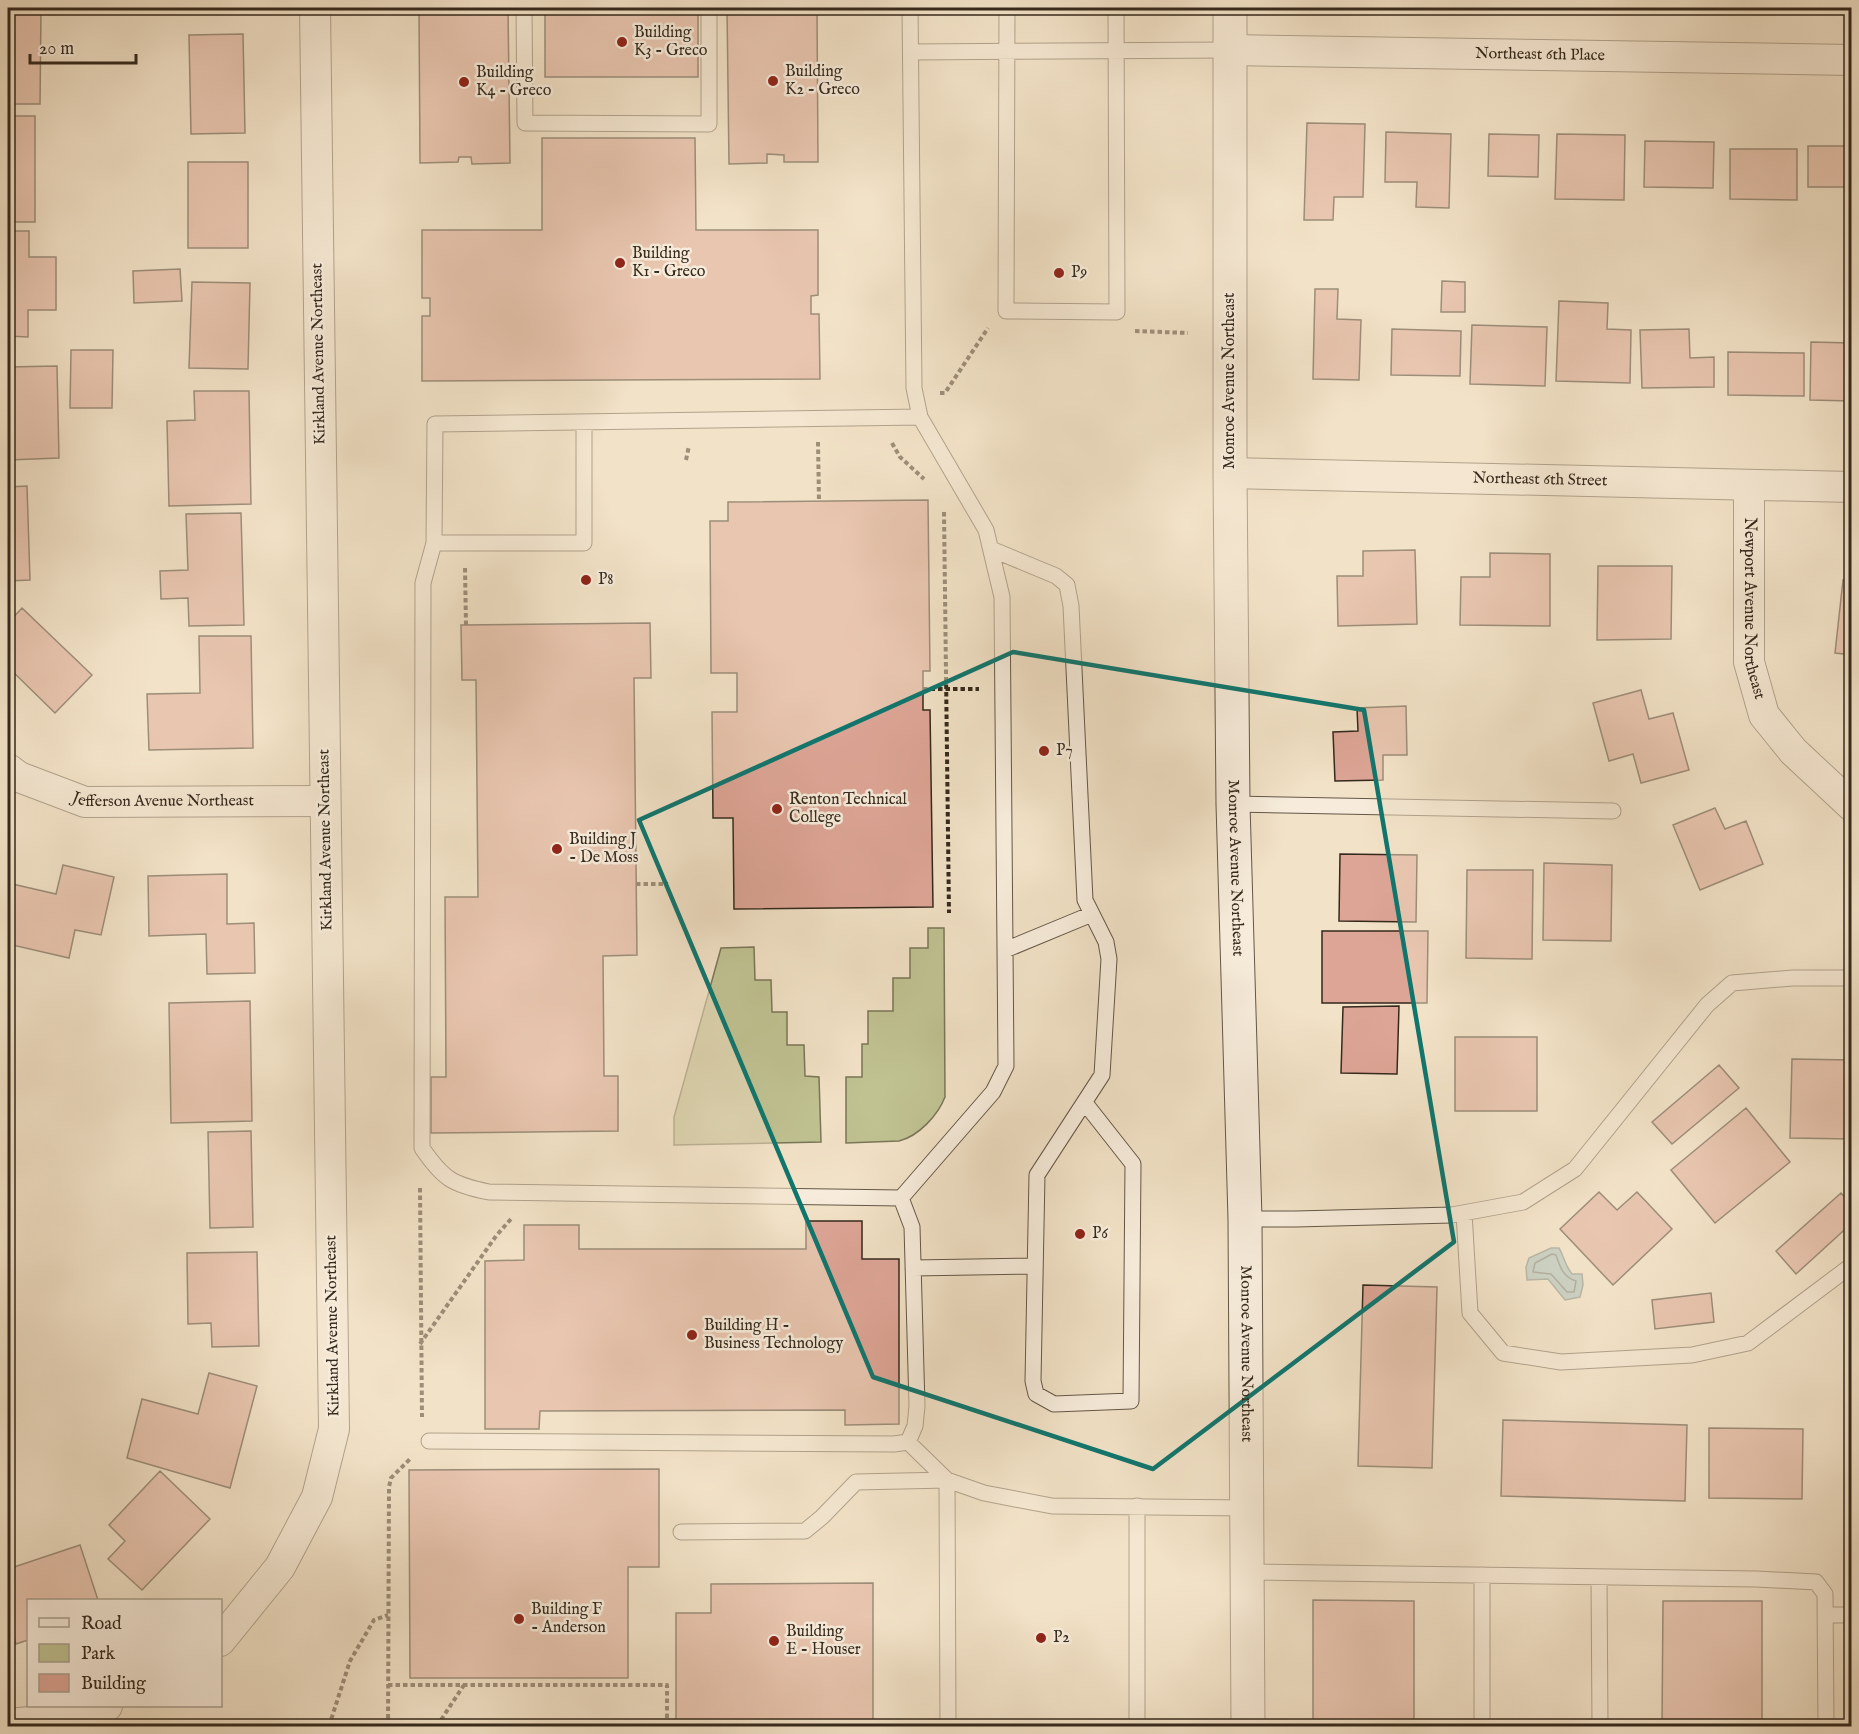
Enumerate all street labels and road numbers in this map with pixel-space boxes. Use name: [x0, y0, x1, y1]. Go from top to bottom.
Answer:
street label: Northeast 6th Place: [1475, 44, 1605, 66]
street label: Kirkland Avenue Northeast: [307, 263, 331, 445]
street label: Monroe Avenue Northeast: [1220, 292, 1240, 469]
street label: Northeast 6th Street: [1472, 468, 1608, 492]
street label: Newport Avenue Northeast: [1739, 517, 1769, 702]
street label: Kirkland Avenue Northeast: [314, 749, 338, 931]
street label: Monroe Avenue Northeast: [1223, 779, 1247, 957]
street label: Jefferson Avenue Northeast: [67, 787, 254, 812]
street label: Kirkland Avenue Northeast: [321, 1235, 345, 1417]
street label: Monroe Avenue Northeast: [1235, 1265, 1256, 1443]

